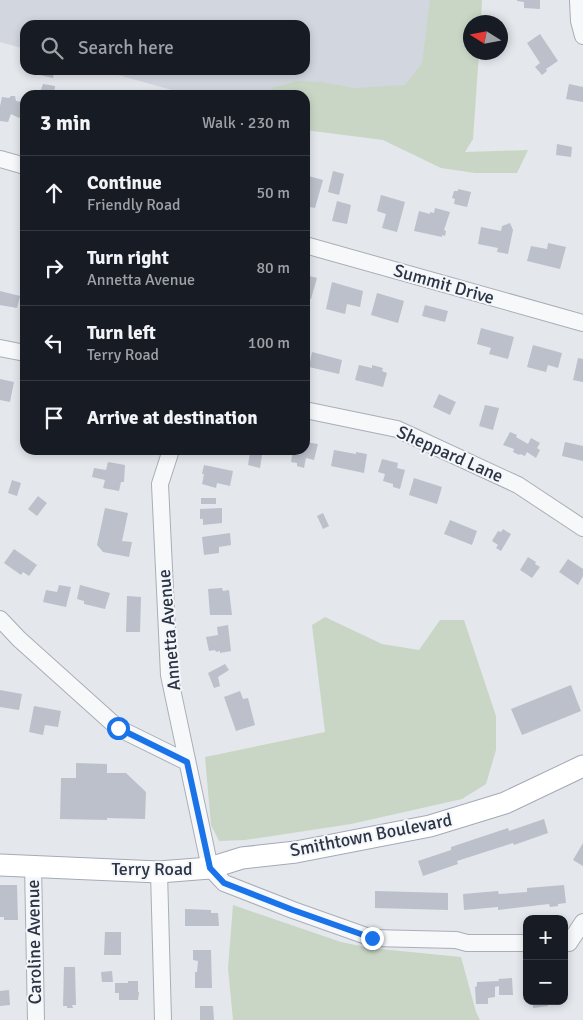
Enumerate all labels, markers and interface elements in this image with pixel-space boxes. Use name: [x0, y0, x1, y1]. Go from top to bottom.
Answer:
north arrow: [463, 15, 508, 60]
search box: [20, 20, 310, 75]
icon: search: [38, 34, 66, 62]
text: Search here: [78, 36, 174, 60]
text: 3 min: [40, 110, 91, 136]
text: Walk · 230 m: [202, 113, 290, 133]
text: Continue: [87, 171, 162, 195]
icon: ahead: [40, 179, 68, 207]
text: 50 m: [256, 183, 290, 203]
text: Friendly Road: [87, 195, 180, 215]
text: Turn right: [87, 246, 169, 270]
icon: right: [40, 254, 68, 282]
text: 80 m: [256, 258, 290, 278]
street label: Summit Drive: [391, 259, 497, 309]
text: Annetta Avenue: [87, 270, 195, 290]
text: Turn left: [87, 321, 156, 345]
icon: left: [40, 329, 68, 357]
text: 100 m: [248, 333, 290, 353]
text: Terry Road: [87, 345, 159, 365]
icon: arrive: [40, 404, 68, 432]
text: Arrive at destination: [87, 406, 258, 430]
street label: Sheppard Lane: [393, 421, 507, 487]
street label: Annetta Avenue: [153, 568, 185, 692]
route start: [107, 717, 130, 740]
street label: Smithtown Boulevard: [288, 808, 454, 862]
street label: Terry Road: [112, 858, 192, 880]
street label: Caroline Avenue: [22, 879, 46, 1005]
map controls: [523, 915, 568, 1005]
button: +: [523, 915, 568, 960]
route end: [361, 927, 384, 950]
button: −: [523, 960, 568, 1005]

